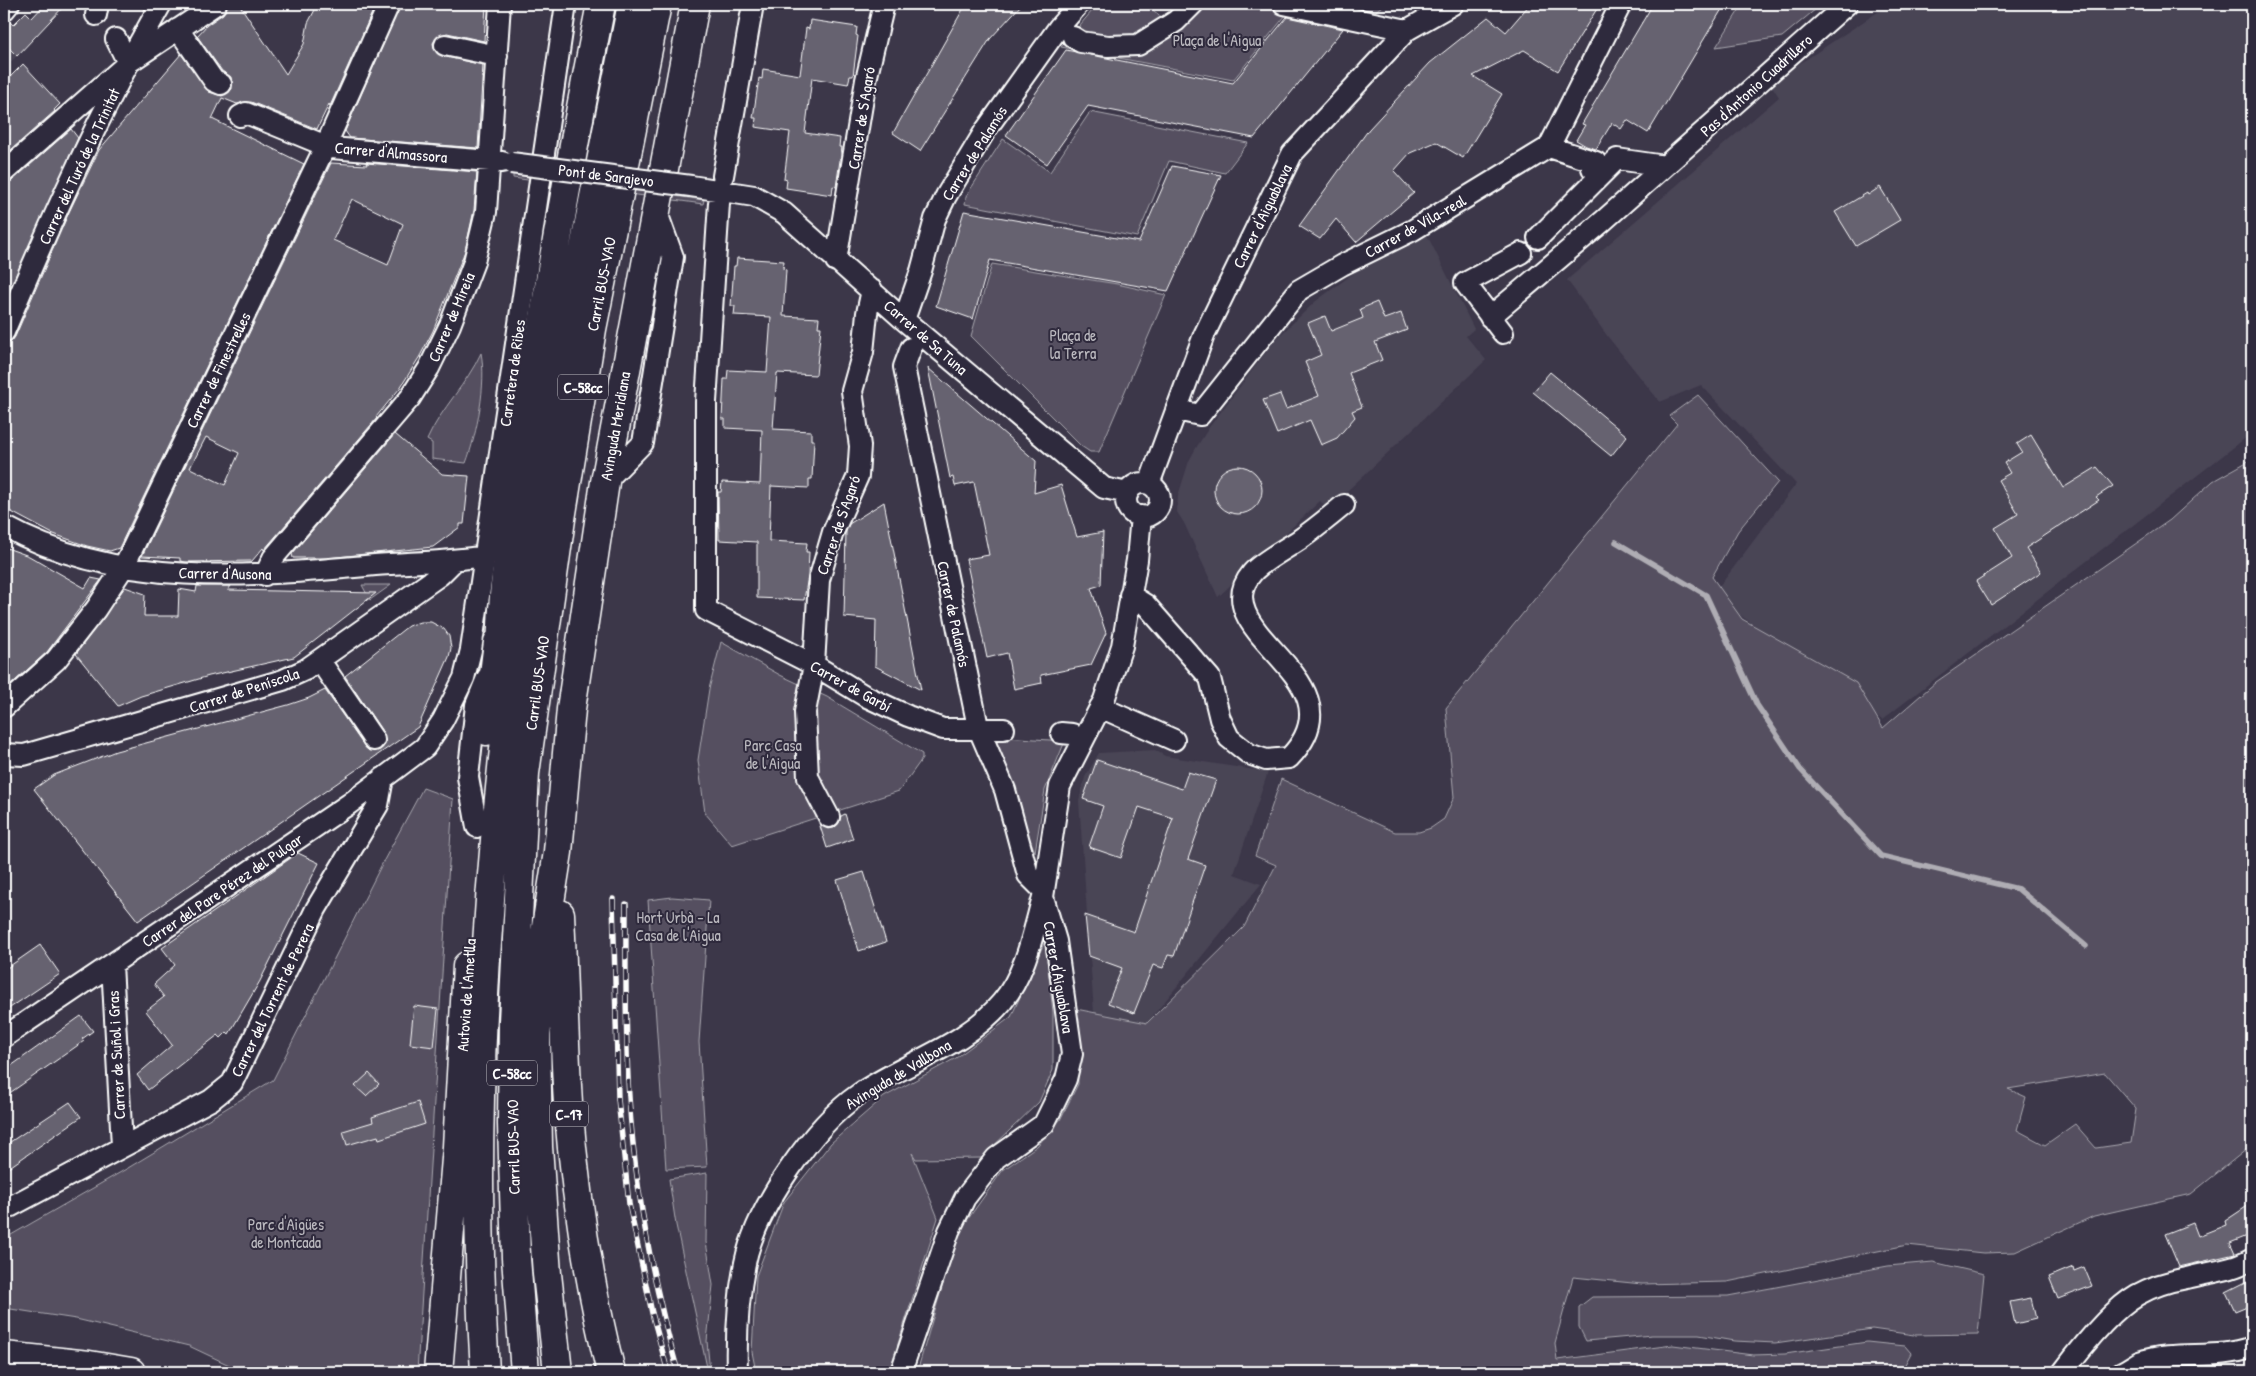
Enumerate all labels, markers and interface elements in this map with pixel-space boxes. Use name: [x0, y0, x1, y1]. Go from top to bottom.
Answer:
street label: Pas d'Antonio Cuadrillero: [1695, 28, 1817, 141]
park label: Plaça de l'Aigua: [1173, 29, 1261, 51]
street label: Carrer de S'Agaró: [842, 65, 880, 171]
street label: Carrer del Turó de la Trinitat: [33, 84, 125, 248]
street label: Carrer de Palamós: [936, 101, 1012, 205]
street label: Carrer d'Almassora: [334, 136, 448, 168]
street label: Pont de Sarajevo: [557, 158, 655, 192]
street label: Carrer d'Aiguablava: [1227, 160, 1297, 272]
street label: Carrer de Vila-real: [1360, 189, 1470, 263]
street label: Carril BUS-VAO: [581, 235, 621, 333]
street label: Carrer de Mireia: [422, 269, 480, 365]
street label: Carrer de Sa Tuna: [879, 294, 973, 380]
street label: Carrer de Finestrelles: [180, 308, 256, 432]
street label: Carretera de Ribes: [494, 318, 530, 428]
park label: Plaça de la Terra: [1050, 324, 1097, 364]
street label: Avinguda Meridiana: [595, 370, 635, 482]
road number: C-58cc: [558, 374, 608, 400]
street label: Carrer de S'Agaró: [811, 472, 865, 578]
street label: Carrer de Palamós: [932, 559, 976, 669]
street label: Carrer d'Ausona: [178, 561, 272, 585]
street label: Carril BUS-VAO: [519, 634, 555, 732]
street label: Carrer de Garbí: [806, 655, 896, 717]
street label: Carrer de Peníscola: [186, 662, 302, 718]
park label: Parc Casa de l'Aigua: [744, 734, 802, 774]
street label: Carrer del Pare Pérez del Pulgar: [137, 828, 307, 952]
park label: Hort Urbà - La Casa de l'Aigua: [635, 906, 721, 946]
street label: Carrer del Torrent de Perera: [225, 919, 319, 1081]
street label: Carrer d'Aiguablava: [1038, 919, 1080, 1035]
street label: Autovia de l'Ametlla: [451, 938, 481, 1052]
street label: Carrer de Suñol i Gras: [102, 990, 130, 1120]
street label: Avinguda de Vallbona: [841, 1034, 955, 1114]
road number: C-58cc: [487, 1060, 537, 1086]
street label: Carril BUS-VAO: [501, 1099, 525, 1195]
road number: C-17: [550, 1102, 588, 1126]
park label: Parc d'Aigües de Montcada: [248, 1213, 324, 1253]

